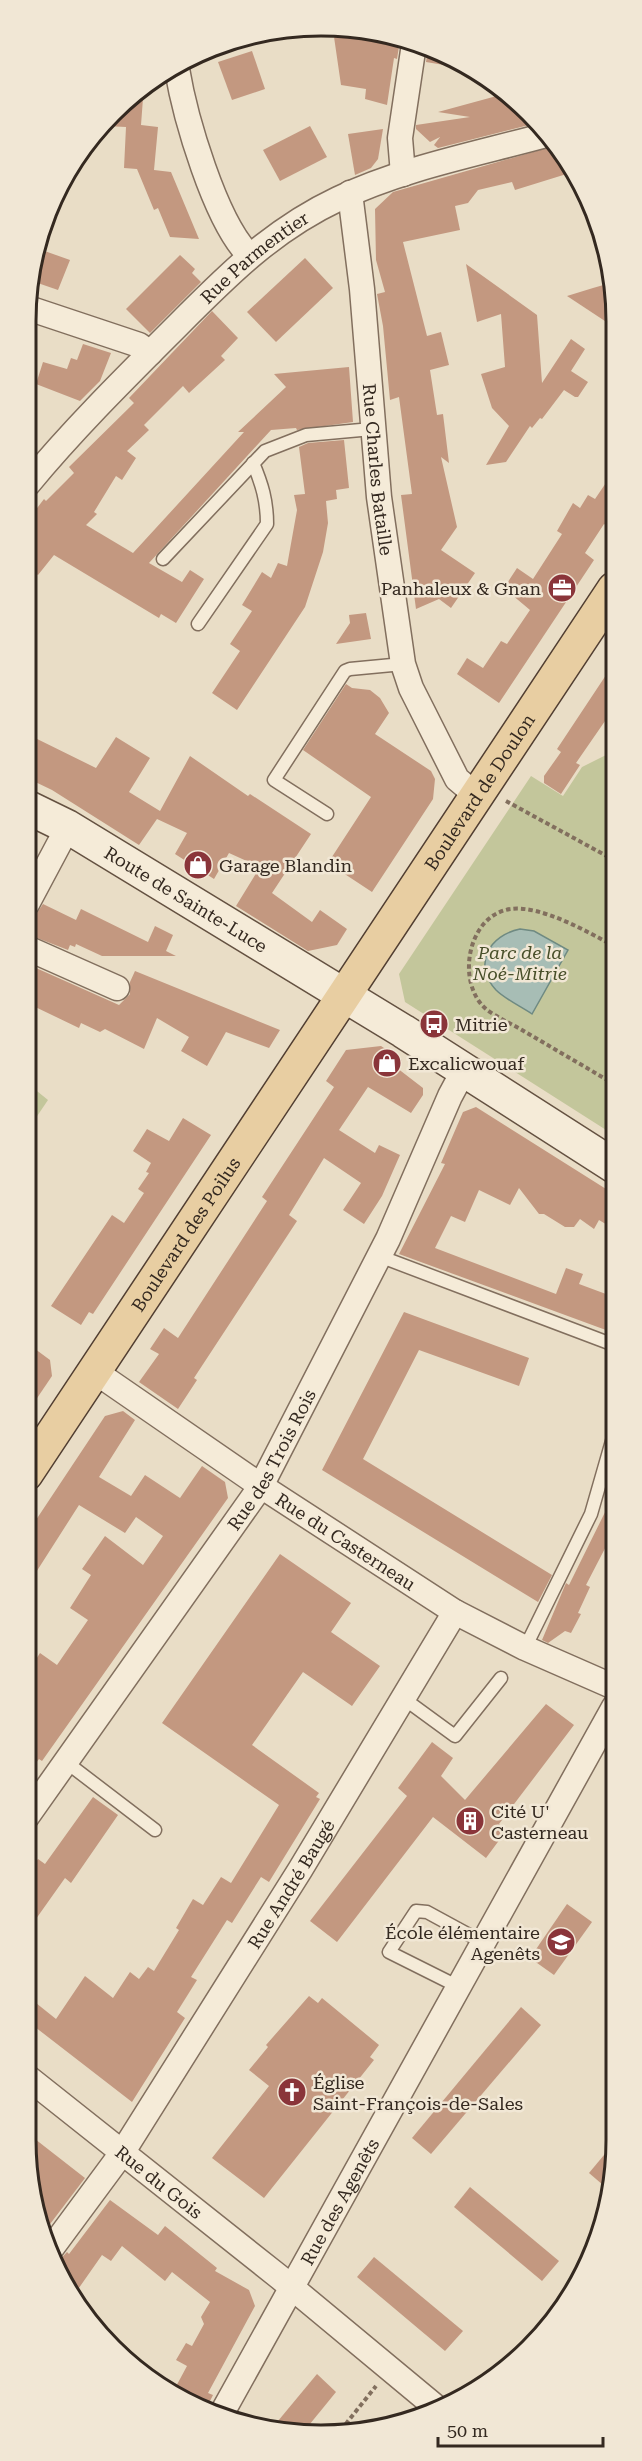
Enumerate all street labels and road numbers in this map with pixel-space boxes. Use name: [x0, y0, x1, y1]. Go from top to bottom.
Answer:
street label: Rue Parmentier: [196, 207, 312, 307]
street label: Rue Charles Bataille: [359, 383, 398, 557]
street label: Boulevard de Doulon: [420, 709, 539, 874]
street label: Route de Sainte-Luce: [101, 841, 271, 957]
street label: Boulevard des Poilus: [127, 1153, 244, 1315]
street label: Rue des Trois Rois: [223, 1385, 320, 1534]
street label: Rue du Casterneau: [272, 1488, 420, 1594]
street label: Rue André Baugé: [243, 1815, 339, 1952]
street label: Rue des Agenêts: [296, 2134, 383, 2268]
street label: Rue du Gois: [111, 2141, 207, 2223]

